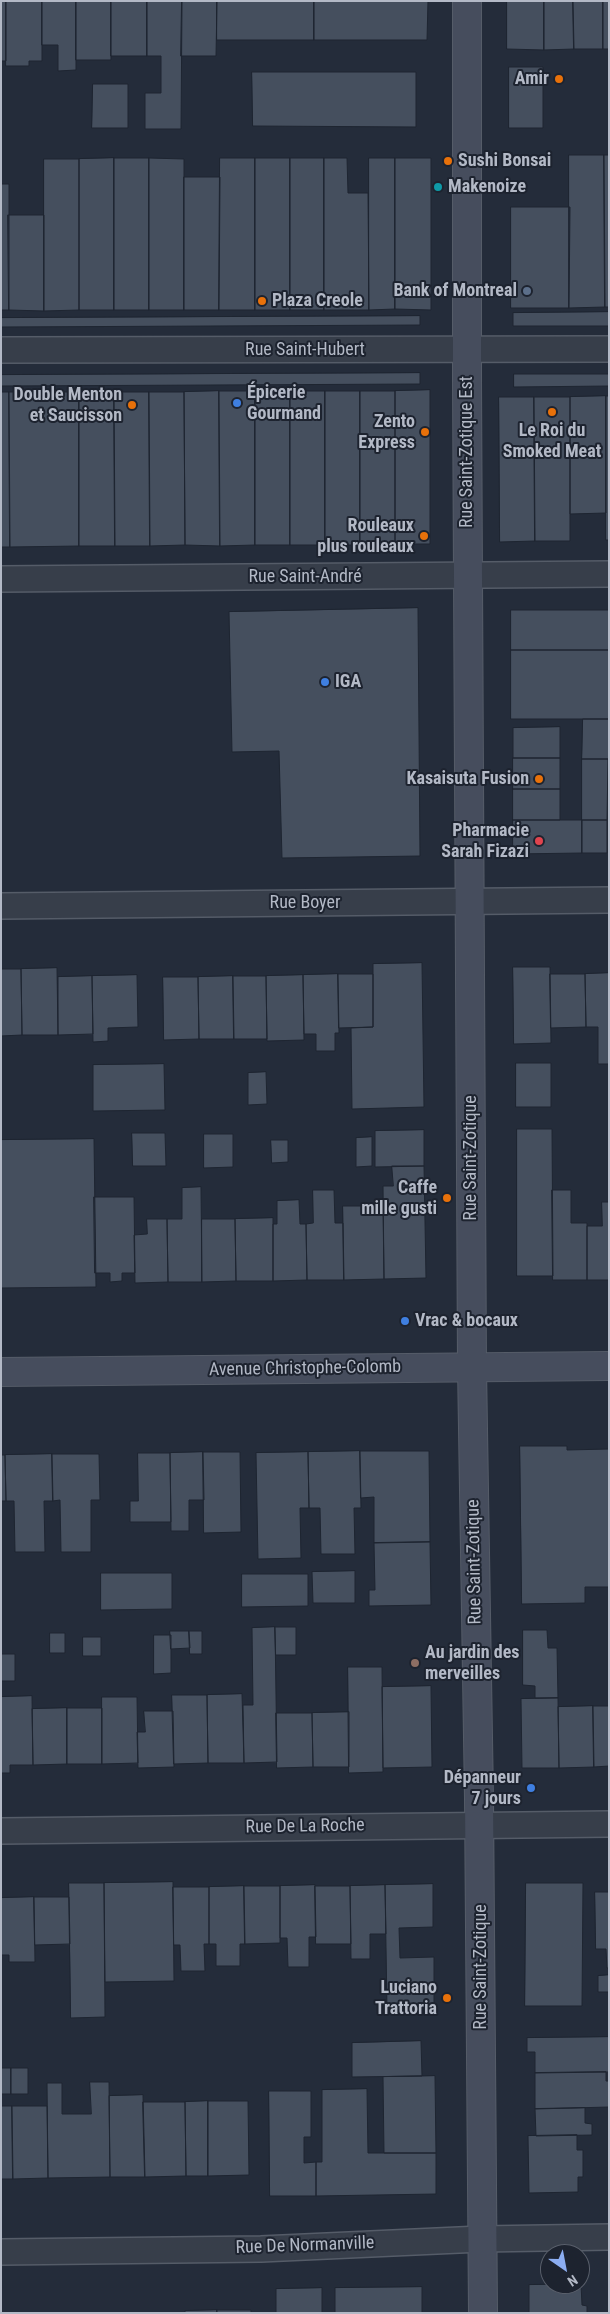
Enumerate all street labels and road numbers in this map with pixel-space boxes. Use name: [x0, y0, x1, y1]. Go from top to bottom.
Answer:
street label: Rue Saint-Hubert: [245, 339, 365, 361]
street label: Rue Saint-Zotique Est: [456, 376, 478, 528]
street label: Rue Saint-André: [248, 566, 362, 588]
street label: Rue Boyer: [270, 892, 340, 914]
street label: Rue Saint-Zotique: [460, 1095, 482, 1221]
street label: Avenue Christophe-Colomb: [209, 1357, 401, 1381]
street label: Rue Saint-Zotique: [463, 1499, 487, 1625]
street label: Rue De La Roche: [245, 1815, 365, 1839]
street label: Rue Saint-Zotique: [470, 1904, 492, 2030]
street label: Rue De Normanville: [235, 2233, 375, 2259]

